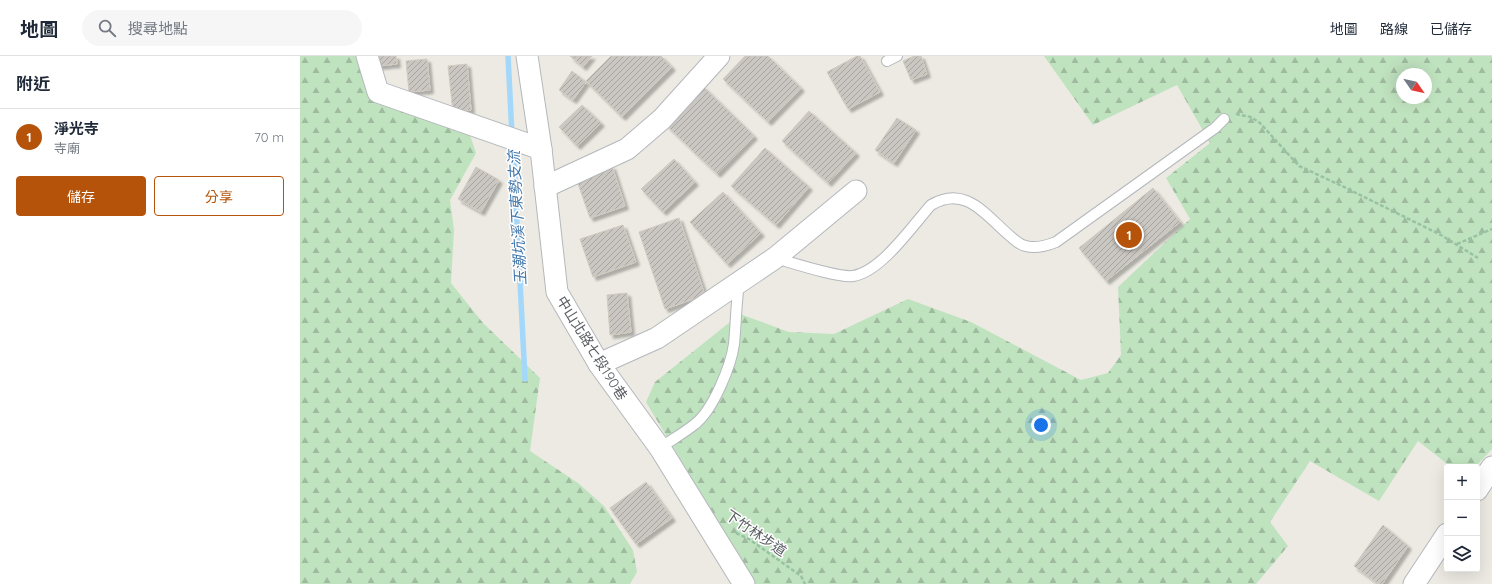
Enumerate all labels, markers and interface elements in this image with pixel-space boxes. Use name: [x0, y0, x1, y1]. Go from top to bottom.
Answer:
search box: [82, 10, 362, 46]
text: 地圖: [20, 17, 58, 41]
icon: search: [96, 17, 118, 39]
text: 搜尋地點: [128, 19, 188, 38]
text: 地圖: [1330, 20, 1358, 38]
text: 路線: [1380, 20, 1408, 38]
text: 已儲存: [1430, 20, 1472, 38]
north arrow: [1396, 68, 1432, 104]
text: 附近: [16, 73, 50, 94]
text: 淨光寺: [54, 119, 99, 138]
text: 1: [26, 129, 32, 145]
text: 70 m: [254, 129, 284, 145]
text: 寺廟: [54, 140, 80, 156]
water label: 玉潮坑溪下東勢支流: [504, 148, 530, 286]
button: 儲存: [16, 176, 146, 216]
button: 分享: [154, 176, 284, 216]
pin: 1: [1116, 220, 1142, 250]
street label: 中山北路七段190巷: [553, 293, 631, 403]
your location: [1031, 415, 1051, 435]
map controls: [1444, 464, 1480, 572]
button: +: [1444, 464, 1480, 500]
button: −: [1444, 500, 1480, 536]
street label: 下竹林步道: [722, 506, 790, 560]
button: layers: [1444, 536, 1480, 572]

